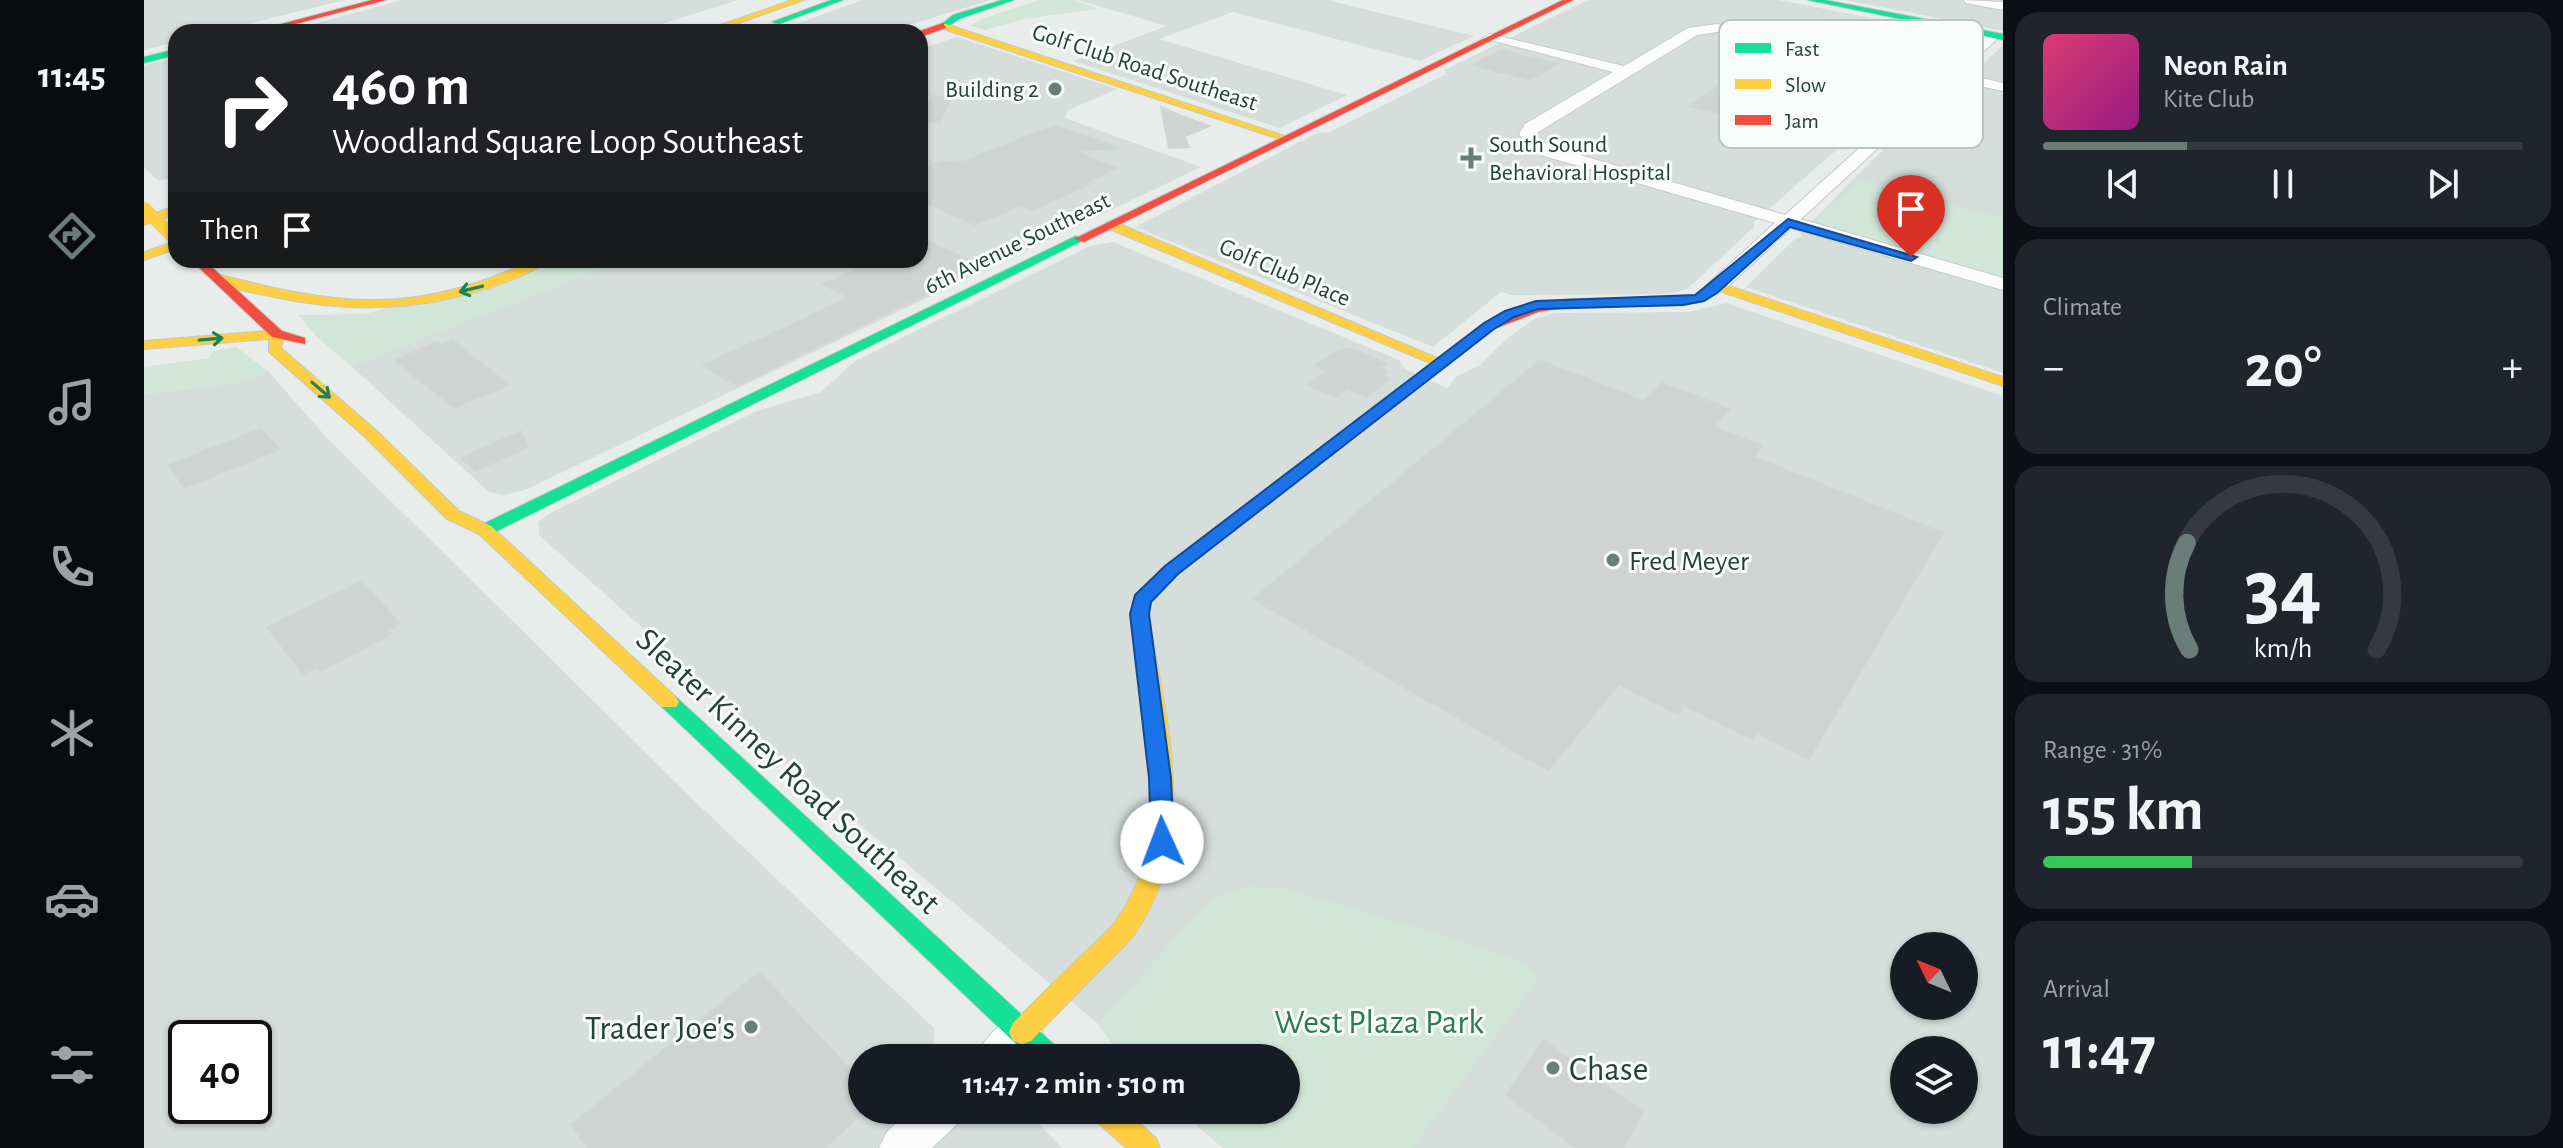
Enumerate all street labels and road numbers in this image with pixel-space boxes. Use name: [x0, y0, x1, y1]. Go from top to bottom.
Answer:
street label: Golf Club Road Southeast: [1029, 20, 1261, 116]
street label: 6th Avenue Southeast: [921, 188, 1114, 299]
street label: Golf Club Place: [1216, 235, 1354, 311]
street label: Sleater Kinney Road Southeast: [629, 622, 946, 921]

